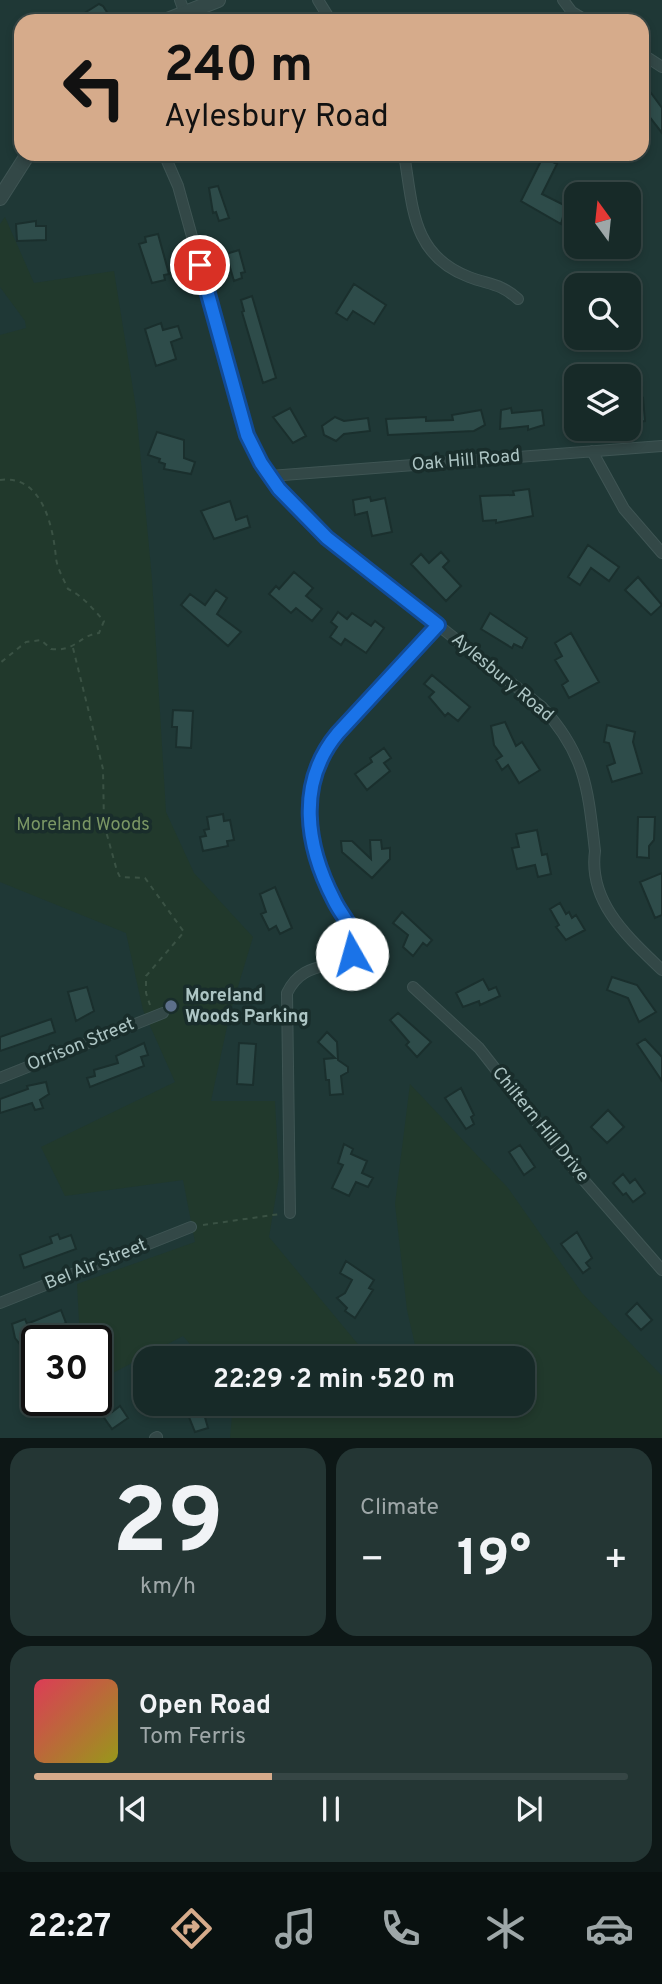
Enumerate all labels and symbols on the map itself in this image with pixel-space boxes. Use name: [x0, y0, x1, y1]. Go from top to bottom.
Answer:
north arrow: [564, 182, 640, 259]
pin: [170, 235, 230, 295]
street label: Oak Hill Road: [411, 445, 521, 477]
street label: Aylesbury Road: [446, 629, 558, 727]
park label: Moreland Woods: [16, 814, 150, 837]
position arrow: [315, 917, 389, 991]
place label: Moreland Woods Parking: [185, 985, 309, 1029]
marker: Moreland Woods Parking: [163, 998, 179, 1014]
street label: Orrison Street: [24, 1013, 138, 1077]
street label: Chiltern Hill Drive: [486, 1062, 594, 1188]
street label: Bel Air Street: [42, 1234, 150, 1296]
speed limit sign: 30: [21, 1325, 112, 1416]

